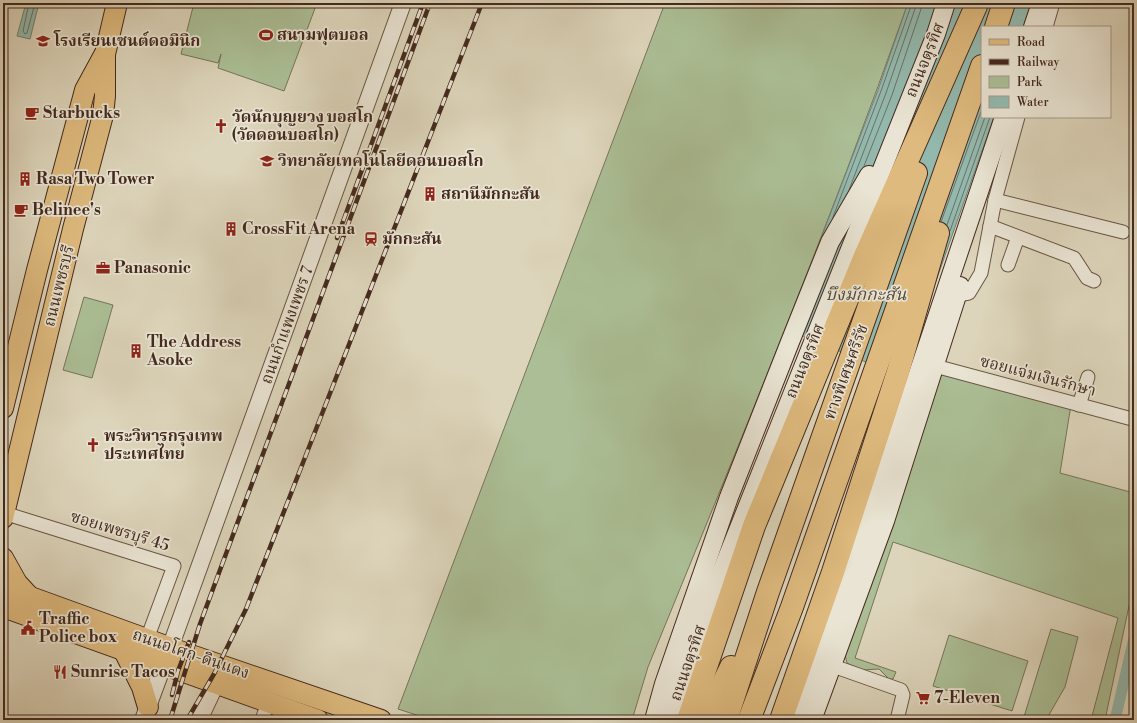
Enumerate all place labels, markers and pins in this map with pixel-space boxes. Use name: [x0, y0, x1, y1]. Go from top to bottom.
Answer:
place label: สนามฟุตบอล: [277, 25, 369, 46]
sports icon: สนามฟุตบอล: [258, 27, 274, 43]
place label: โรงเรียนเซนต์ดอมินิก: [53, 30, 200, 51]
school or university icon: โรงเรียนเซนต์ดอมินิก: [35, 33, 51, 49]
place label: Starbucks: [43, 103, 120, 123]
cafe icon: Starbucks: [24, 105, 40, 121]
place label: วัดนักบุญยวง บอสโก (วัดดอนบอสโก): [232, 106, 373, 145]
church icon: วัดนักบุญยวง บอสโก (วัดดอนบอสโก): [213, 118, 229, 134]
place label: วิทยาลัยเทคโนโลยีดอนบอสโก: [277, 150, 484, 171]
school or university icon: วิทยาลัยเทคโนโลยีดอนบอสโก: [259, 153, 275, 169]
place label: Rasa Two Tower: [36, 169, 155, 189]
building icon: Rasa Two Tower: [17, 171, 33, 187]
place label: สถานีมักกะสัน: [441, 184, 540, 204]
building icon: สถานีมักกะสัน: [422, 186, 438, 202]
place label: Belinee's: [32, 200, 101, 220]
cafe icon: Belinee's: [13, 202, 29, 218]
place label: CrossFit Arena: [242, 219, 355, 239]
building icon: CrossFit Arena: [223, 221, 239, 237]
place label: มักกะสัน: [382, 229, 442, 249]
station icon: มักกะสัน: [363, 231, 379, 247]
place label: Panasonic: [114, 258, 191, 278]
office icon: Panasonic: [95, 260, 111, 276]
place label: The Address Asoke: [146, 332, 241, 370]
building icon: The Address Asoke: [128, 343, 144, 359]
place label: พระวิหารกรุงเทพ ประเทศไทย: [104, 426, 223, 464]
church icon: พระวิหารกรุงเทพ ประเทศไทย: [85, 437, 101, 453]
place label: Traffic Police box: [39, 609, 118, 647]
public building icon: Traffic Police box: [20, 620, 36, 636]
place label: Sunrise Tacos: [71, 662, 175, 682]
restaurant icon: Sunrise Tacos: [52, 664, 68, 680]
place label: 7-Eleven: [934, 688, 1000, 708]
supermarket icon: 7-Eleven: [915, 690, 931, 706]

